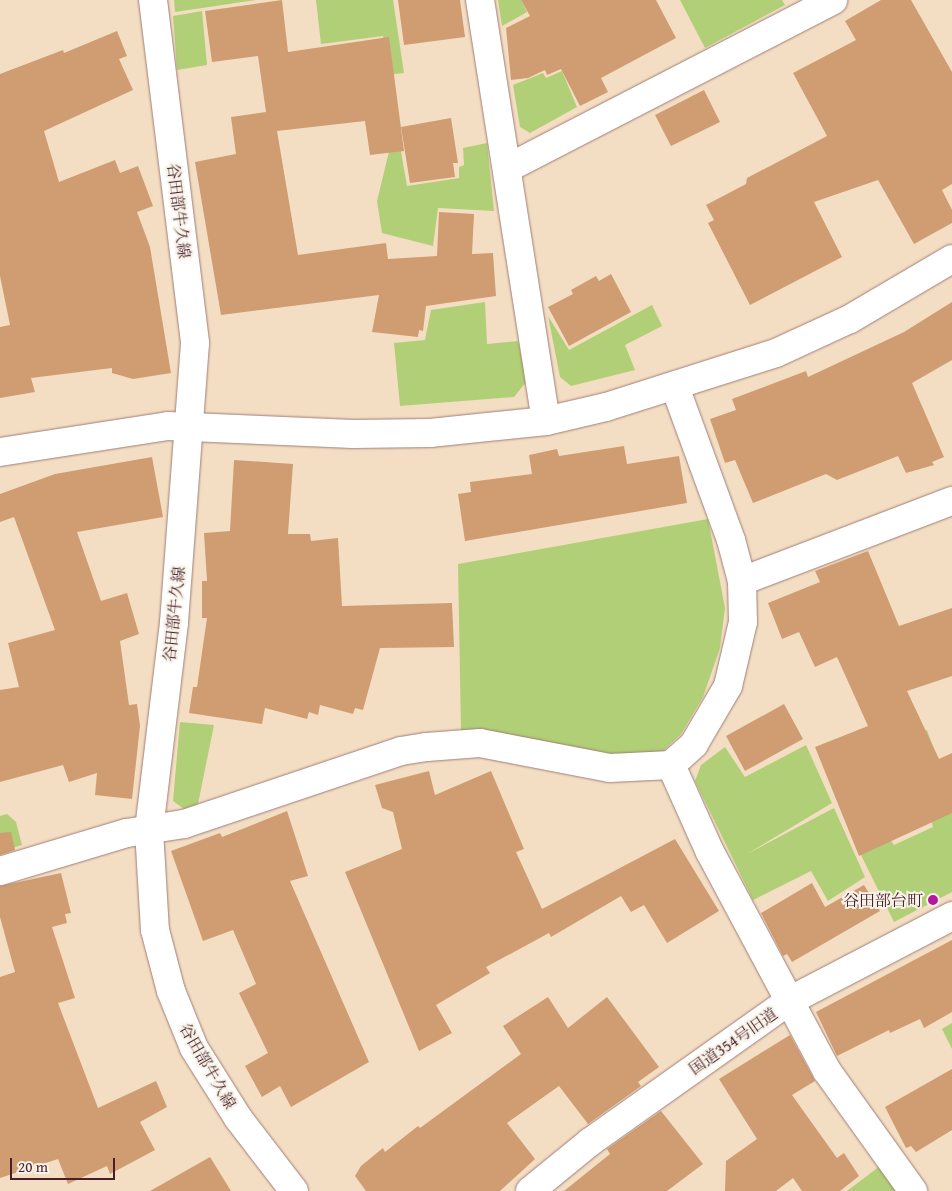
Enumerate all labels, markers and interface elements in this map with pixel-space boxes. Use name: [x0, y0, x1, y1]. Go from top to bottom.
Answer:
street label: 谷田部牛久線: [164, 162, 194, 260]
street label: 谷田部牛久線: [159, 565, 189, 663]
place label: 谷田部台町: [843, 890, 923, 910]
marker: 谷田部台町: [927, 894, 939, 906]
street label: 国道354号旧道: [685, 1004, 781, 1078]
street label: 谷田部牛久線: [176, 1020, 240, 1112]
scale bar: [12, 1148, 118, 1180]
text: 20 m: [18, 1156, 48, 1177]

